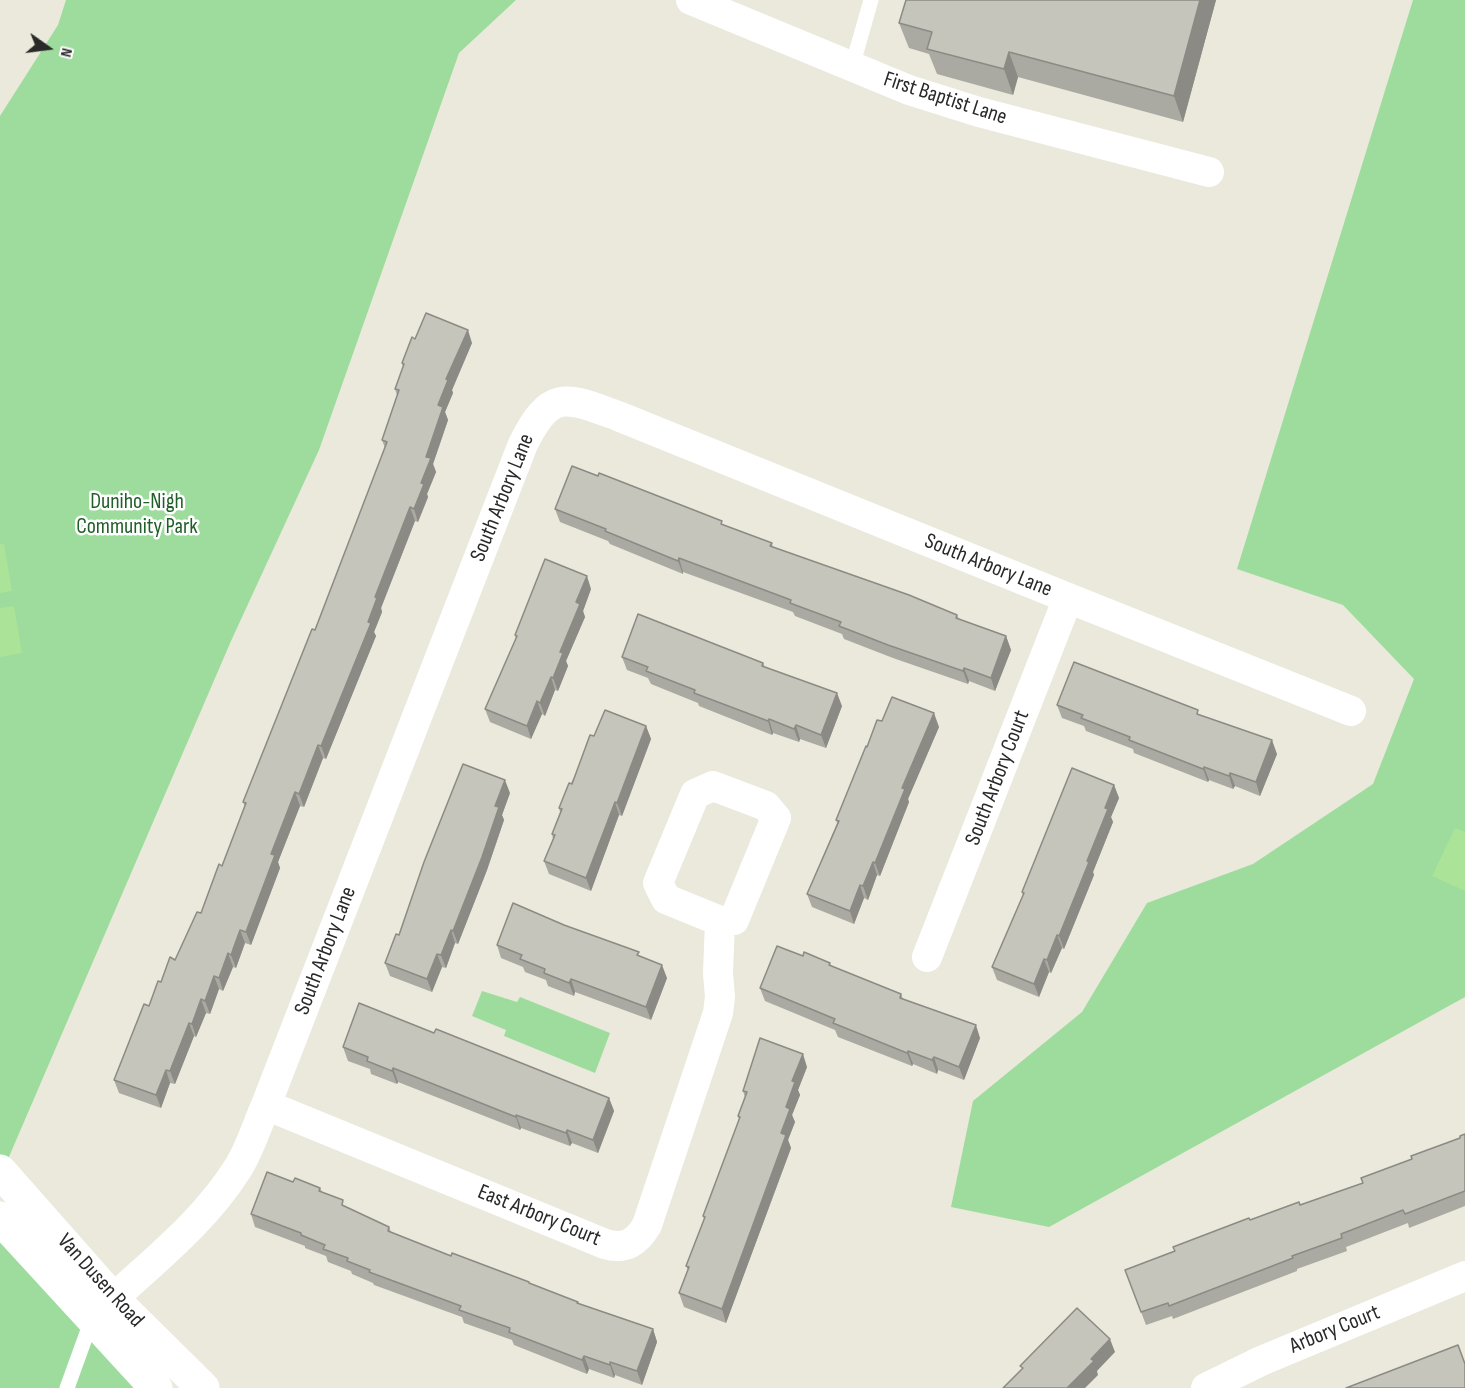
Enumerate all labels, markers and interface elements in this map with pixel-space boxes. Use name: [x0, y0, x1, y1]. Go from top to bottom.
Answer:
north arrow: [18, 18, 78, 78]
text: N: [56, 46, 76, 59]
street label: First Baptist Lane: [880, 67, 1010, 131]
street label: South Arbory Lane: [465, 430, 541, 566]
park label: Duniho-Nigh Community Park: [76, 489, 198, 540]
street label: South Arbory Lane: [920, 528, 1056, 604]
street label: South Arbory Court: [960, 707, 1036, 849]
street label: South Arbory Lane: [289, 883, 363, 1019]
street label: East Arbory Court: [474, 1179, 604, 1253]
street label: Van Dusen Road: [51, 1229, 149, 1333]
street label: Arbory Court: [1286, 1300, 1384, 1360]

